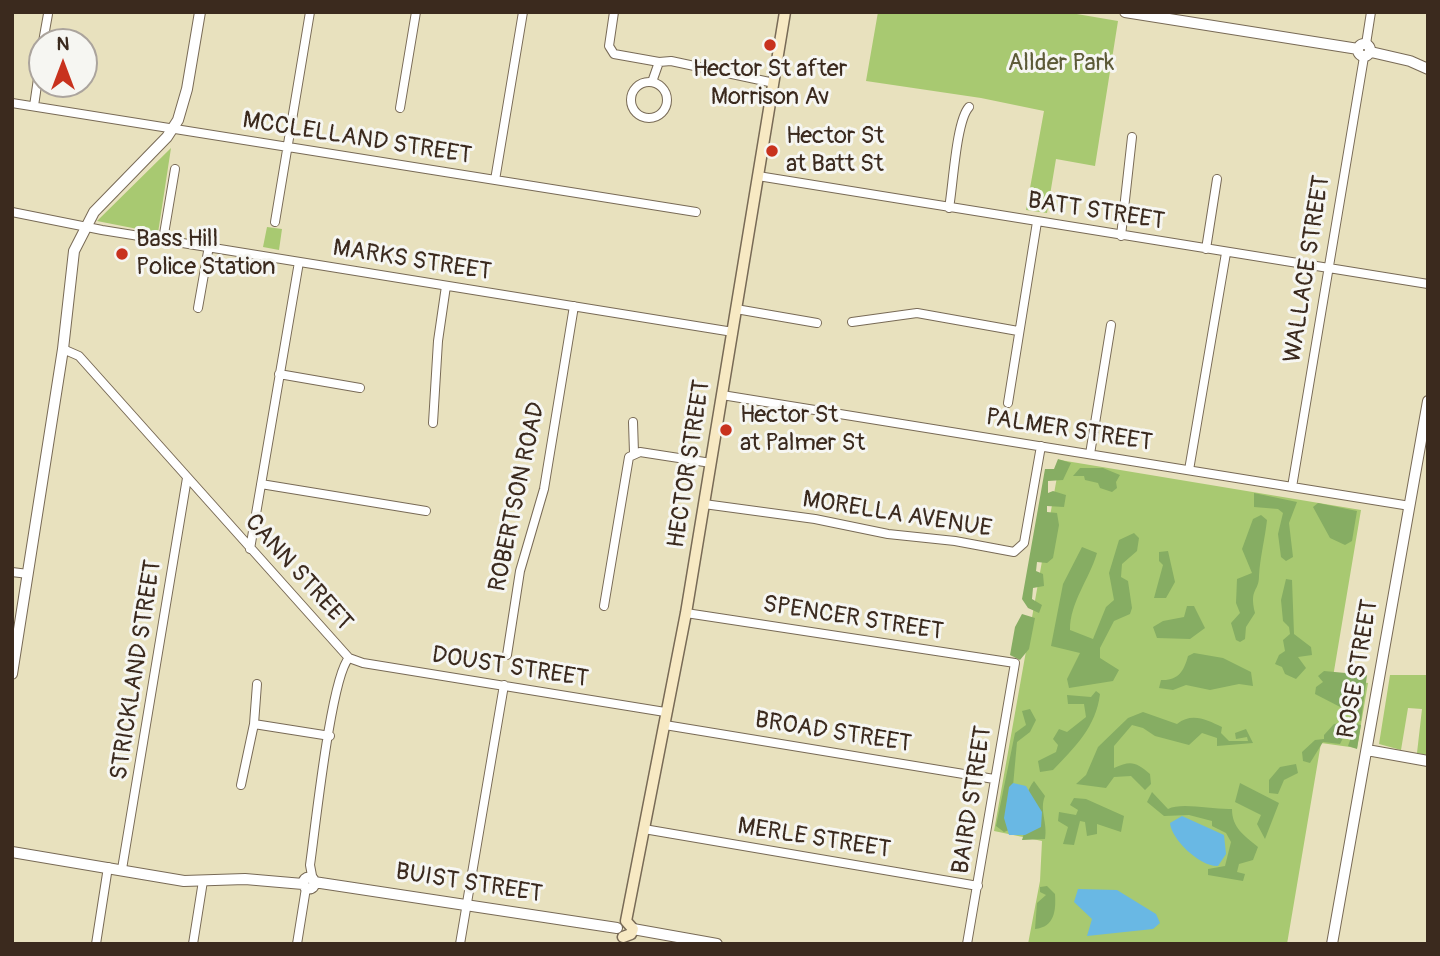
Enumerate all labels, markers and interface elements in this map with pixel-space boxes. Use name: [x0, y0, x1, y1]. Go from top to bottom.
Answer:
north arrow: [28, 28, 98, 98]
text: N: [57, 32, 69, 56]
marker: Hector St after Morrison Av: [762, 37, 778, 53]
park label: Allder Park: [1008, 50, 1114, 78]
place label: Hector St after Morrison Av: [693, 56, 847, 112]
street label: MCCLELLAND STREET: [240, 107, 474, 171]
place label: Hector St at Batt St: [786, 123, 884, 179]
marker: Hector St at Batt St: [764, 143, 780, 159]
street label: WALLACE STREET: [1279, 173, 1337, 365]
street label: BATT STREET: [1025, 187, 1167, 237]
place label: Bass Hill Police Station: [136, 226, 276, 282]
street label: MARKS STREET: [331, 234, 493, 288]
marker: Bass Hill Police Station: [114, 246, 130, 262]
street label: HECTOR STREET: [663, 378, 717, 550]
street label: ROBERTSON ROAD: [484, 400, 552, 594]
place label: Hector St at Palmer St: [740, 402, 865, 458]
street label: PALMER STREET: [984, 404, 1154, 458]
marker: Hector St at Palmer St: [718, 422, 734, 438]
street label: MORELLA AVENUE: [800, 486, 994, 544]
street label: CANN STREET: [238, 509, 358, 637]
street label: STRICKLAND STREET: [105, 558, 169, 782]
street label: SPENCER STREET: [761, 591, 945, 647]
street label: ROSE STREET: [1333, 597, 1385, 741]
street label: DOUST STREET: [430, 641, 590, 695]
street label: BROAD STREET: [753, 706, 913, 760]
street label: BAIRD STREET: [947, 724, 999, 876]
street label: MERLE STREET: [736, 813, 892, 865]
street label: BUIST STREET: [394, 858, 544, 910]

